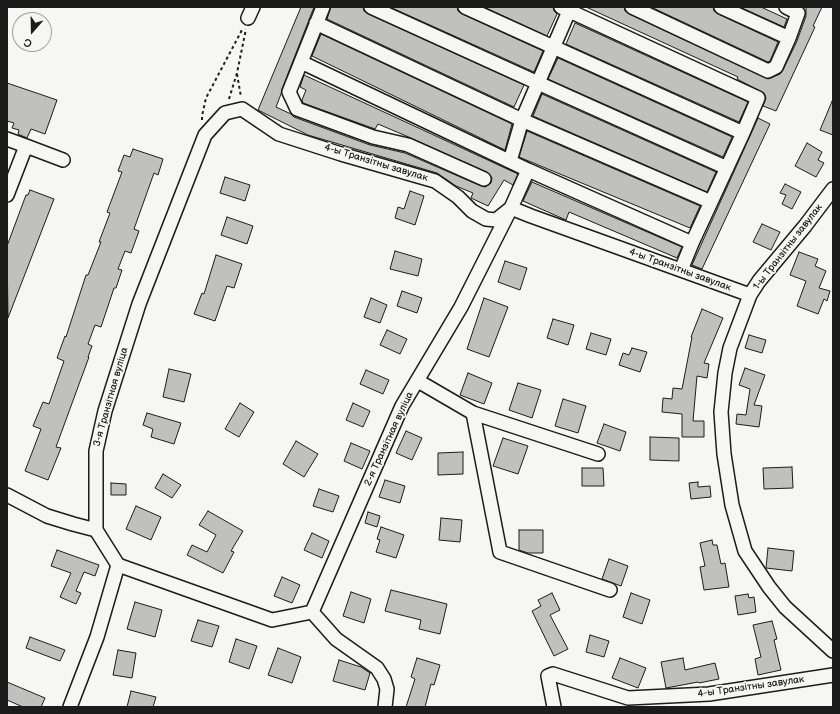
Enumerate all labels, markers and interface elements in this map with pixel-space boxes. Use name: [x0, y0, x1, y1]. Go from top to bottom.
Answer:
north arrow: [12, 12, 52, 52]
text: С: [22, 35, 34, 50]
street label: 4-ы Транзітны завулак: [323, 142, 429, 184]
street label: 1-ы Транзітны завулак: [751, 202, 825, 292]
street label: 4-ы Транзітны завулак: [627, 246, 733, 294]
street label: 3-я Транзітная вуліца: [91, 346, 131, 448]
street label: 2-я Транзітная вуліца: [362, 390, 416, 488]
street label: 4-ы Транзітны завулак: [697, 674, 805, 700]

